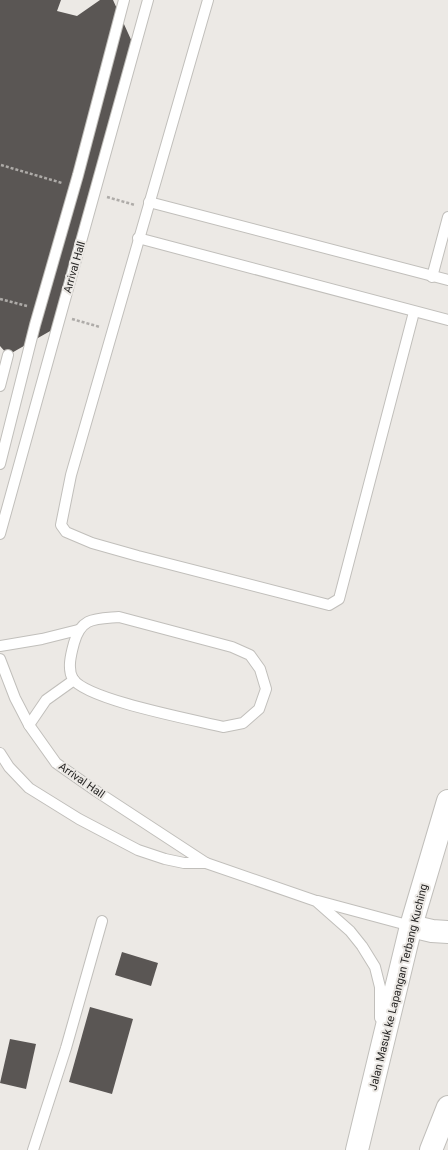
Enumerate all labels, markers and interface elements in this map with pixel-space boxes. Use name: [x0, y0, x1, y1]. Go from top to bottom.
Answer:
street label: Arrival Hall: [61, 240, 88, 294]
street label: Arrival Hall: [56, 760, 107, 801]
street label: Jalan Masuk ke Lapangan Terbang Kuching: [366, 883, 430, 1092]

